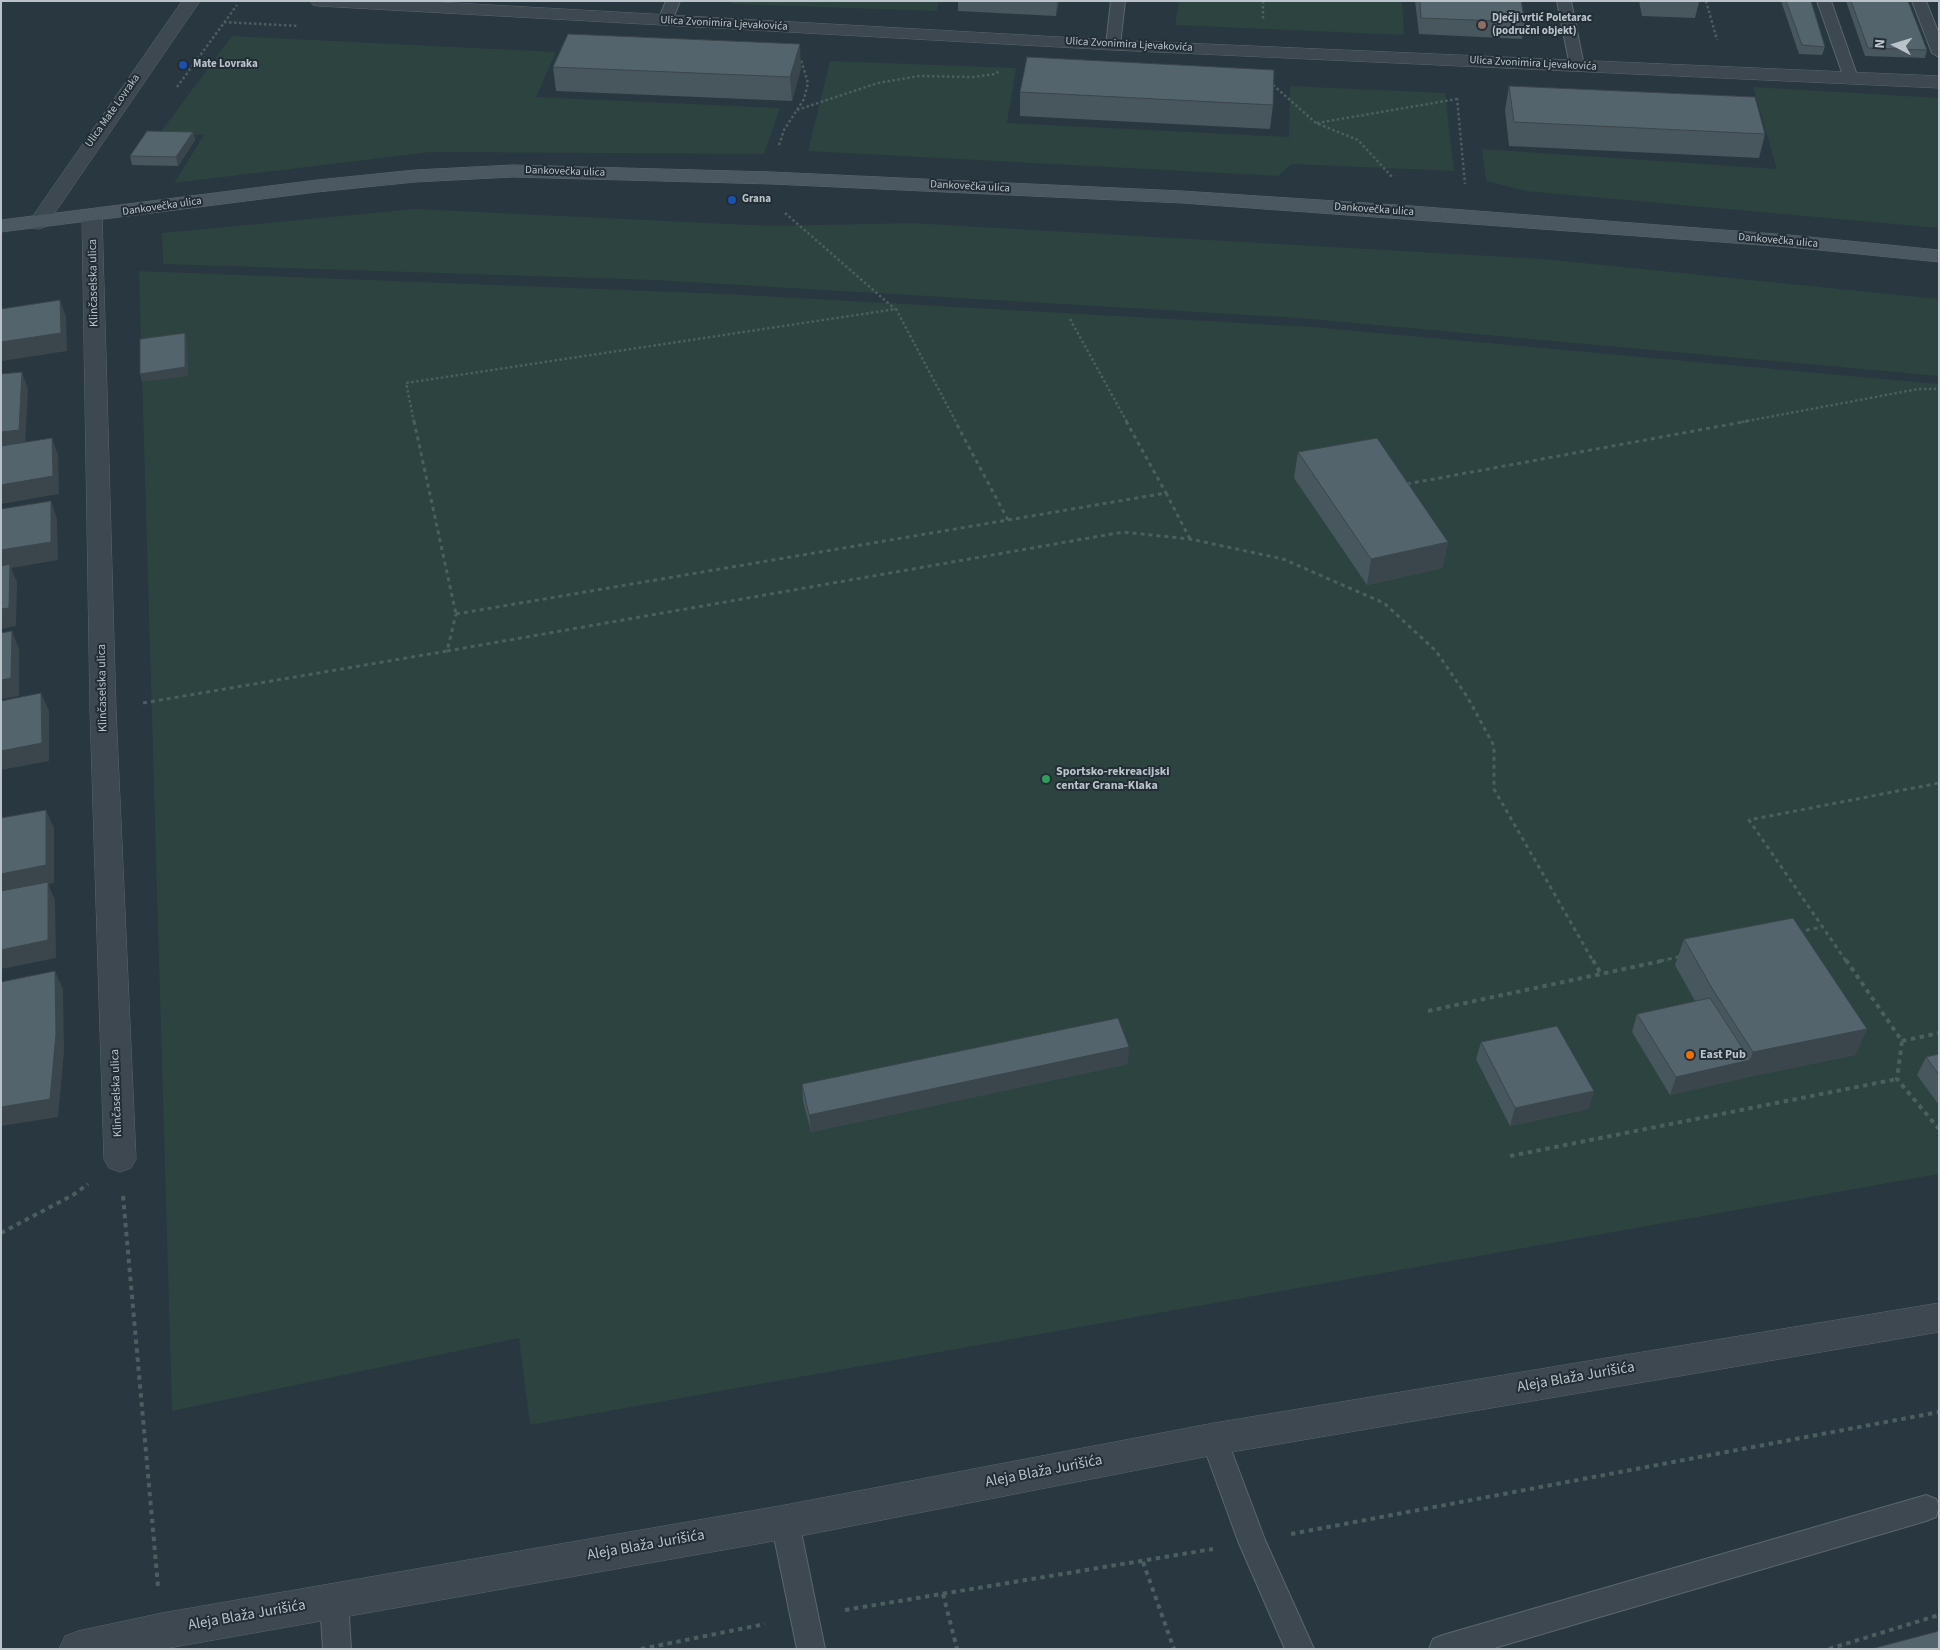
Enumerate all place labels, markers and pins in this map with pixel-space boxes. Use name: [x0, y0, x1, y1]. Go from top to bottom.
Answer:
place label: Dječji vrtić Poletarac (područni objekt): [1492, 12, 1592, 38]
marker: Dječji vrtić Poletarac (područni objekt): [1476, 19, 1488, 31]
place label: Mate Lovraka: [193, 58, 258, 72]
marker: Mate Lovraka: [177, 59, 189, 71]
place label: Grana: [742, 193, 771, 207]
marker: Grana: [726, 194, 738, 206]
place label: Sportsko-rekreacijski centar Grana-Klaka: [1056, 765, 1170, 793]
marker: Sportsko-rekreacijski centar Grana-Klaka: [1040, 773, 1052, 785]
place label: East Pub: [1700, 1048, 1746, 1062]
marker: East Pub: [1684, 1049, 1696, 1061]

